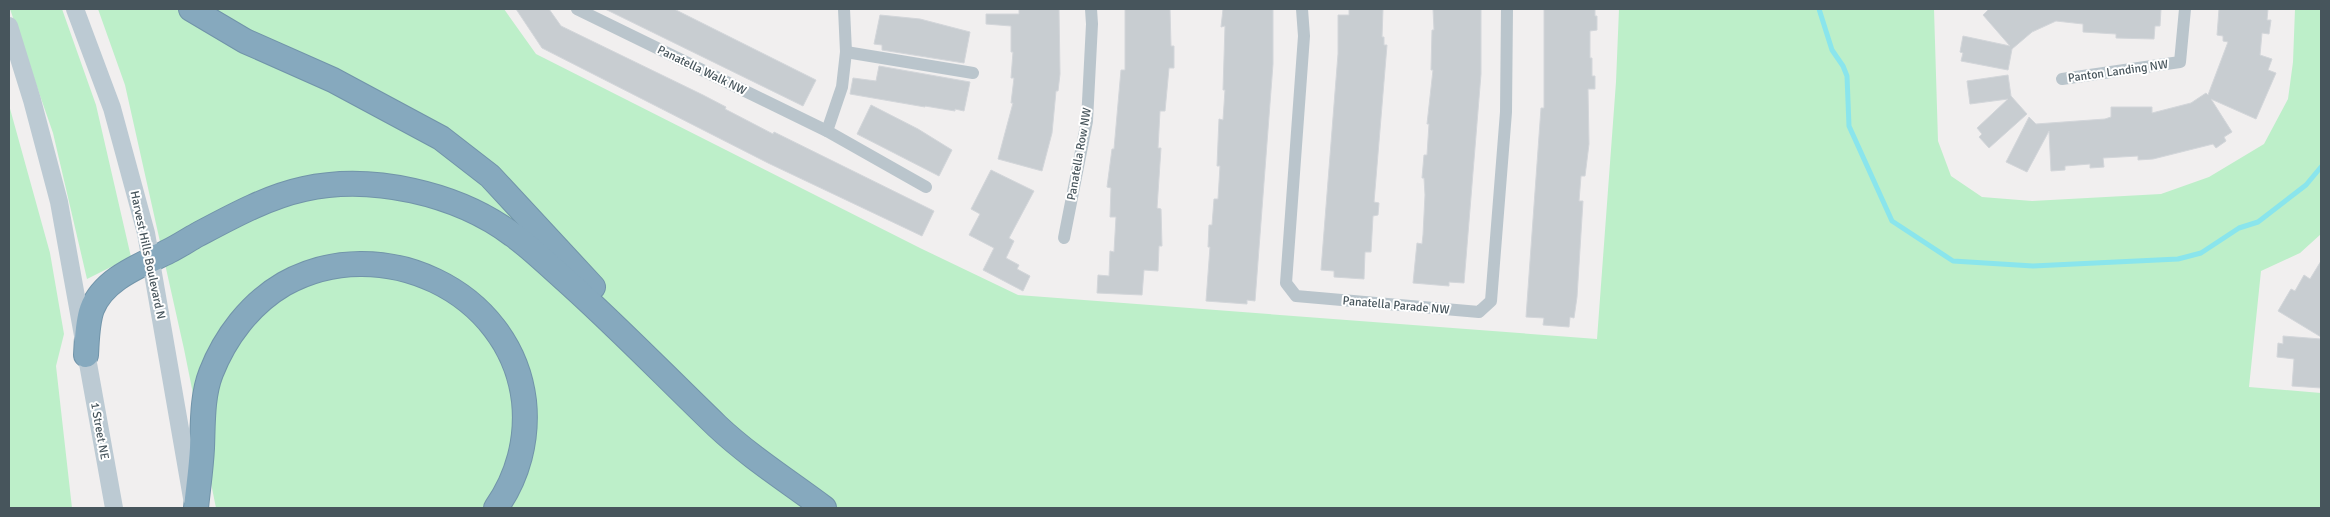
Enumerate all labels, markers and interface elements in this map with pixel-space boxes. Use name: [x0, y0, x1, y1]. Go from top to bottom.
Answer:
street label: Panatella Walk NW: [655, 42, 749, 99]
street label: Panton Landing NW: [2067, 57, 2169, 86]
street label: Panatella Row NW: [1064, 107, 1095, 202]
street label: Harvest Hills Boulevard N: [127, 190, 168, 321]
street label: Panatella Parade NW: [1342, 293, 1450, 318]
street label: 1 Street NE: [87, 401, 112, 461]

